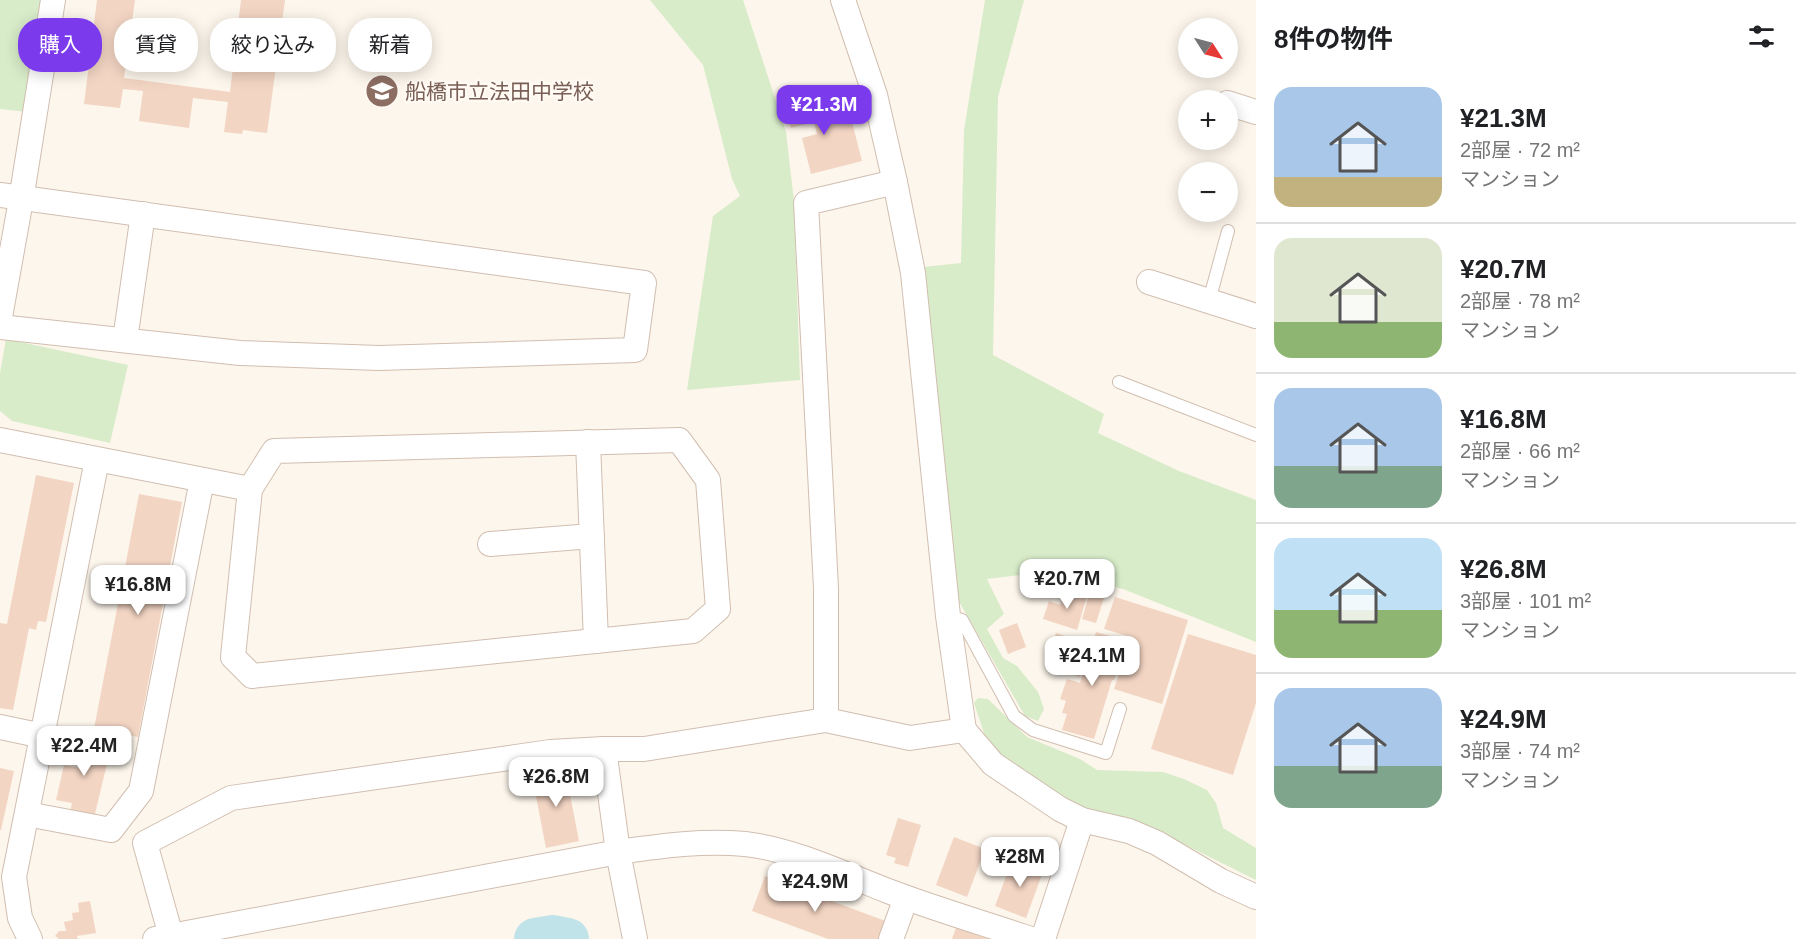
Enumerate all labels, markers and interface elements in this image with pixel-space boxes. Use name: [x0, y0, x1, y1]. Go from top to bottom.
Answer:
chip: 購入: [18, 18, 102, 72]
chip: 賃貸: [114, 18, 198, 72]
chip: 絞り込み: [210, 18, 336, 72]
chip: 新着: [348, 18, 432, 72]
north arrow: [1178, 18, 1238, 78]
map controls: [1178, 18, 1238, 222]
icon: filters: [1745, 20, 1778, 53]
text: 8件の物件: [1274, 24, 1392, 54]
school or university icon: 船橋市立法田中学校: [364, 73, 400, 109]
place label: 船橋市立法田中学校: [405, 80, 594, 103]
pin: ¥21.3M: [775, 85, 873, 136]
button: +: [1178, 90, 1238, 150]
text: ¥21.3M: [791, 93, 857, 115]
text: ¥21.3M: [1460, 103, 1547, 133]
icon: home: [1322, 111, 1394, 183]
text: 2部屋 · 72 m²: [1460, 139, 1580, 161]
button: −: [1178, 162, 1238, 222]
text: マンション: [1460, 168, 1560, 190]
text: ¥20.7M: [1460, 254, 1547, 284]
icon: home: [1322, 262, 1394, 334]
text: 2部屋 · 78 m²: [1460, 290, 1580, 312]
text: マンション: [1460, 319, 1560, 341]
text: ¥16.8M: [1460, 404, 1547, 434]
icon: home: [1322, 412, 1394, 484]
text: 2部屋 · 66 m²: [1460, 440, 1580, 462]
text: マンション: [1460, 469, 1560, 491]
text: ¥26.8M: [1460, 554, 1547, 584]
pin: ¥20.7M: [1018, 559, 1116, 610]
icon: home: [1322, 562, 1394, 634]
pin: ¥16.8M: [89, 565, 187, 616]
text: ¥20.7M: [1034, 567, 1100, 589]
text: ¥16.8M: [105, 573, 171, 595]
text: 3部屋 · 101 m²: [1460, 590, 1591, 612]
text: マンション: [1460, 619, 1560, 641]
pin: ¥24.1M: [1043, 636, 1141, 687]
text: ¥24.1M: [1059, 644, 1125, 666]
text: ¥24.9M: [1460, 704, 1547, 734]
icon: home: [1322, 712, 1394, 784]
pin: ¥22.4M: [35, 726, 133, 777]
text: ¥22.4M: [51, 734, 117, 756]
text: 3部屋 · 74 m²: [1460, 740, 1580, 762]
pin: ¥26.8M: [507, 757, 605, 808]
text: ¥26.8M: [523, 765, 589, 787]
text: マンション: [1460, 769, 1560, 791]
pin: ¥28M: [984, 837, 1056, 888]
text: ¥28M: [995, 845, 1045, 867]
pin: ¥24.9M: [766, 862, 864, 913]
text: ¥24.9M: [782, 870, 848, 892]

